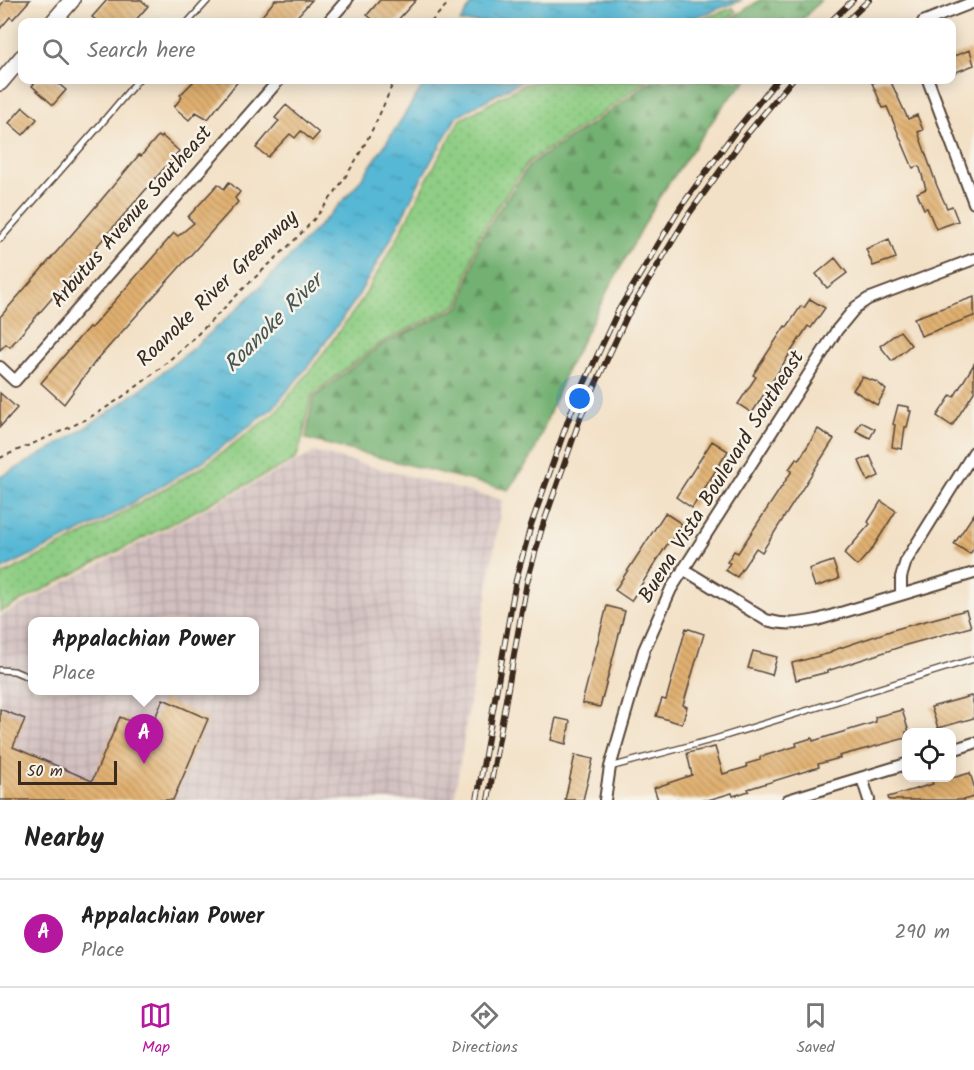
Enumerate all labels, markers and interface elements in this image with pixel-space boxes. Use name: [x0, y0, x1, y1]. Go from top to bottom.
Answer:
search box: [18, 18, 956, 84]
text: Search here: [87, 34, 195, 69]
icon: search: [39, 35, 72, 68]
street label: Arbutus Avenue Southeast: [43, 118, 222, 316]
street label: Roanoke River Greenway: [132, 205, 304, 373]
water label: Roanoke River: [219, 269, 329, 379]
street label: Buena Vista Boulevard Southeast: [630, 343, 814, 610]
your location: [565, 384, 594, 413]
popup: [28, 617, 259, 695]
text: Appalachian Power: [52, 623, 235, 658]
text: Place: [52, 658, 95, 690]
pin: A: [124, 714, 164, 764]
map controls: [902, 728, 956, 782]
button: locate: [902, 728, 956, 782]
scale bar: [18, 758, 117, 786]
text: 50 m: [27, 759, 63, 784]
text: Nearby: [24, 818, 104, 860]
text: Appalachian Power: [81, 900, 264, 935]
text: A: [37, 917, 50, 949]
text: 290 m: [895, 917, 950, 949]
text: Place: [81, 935, 124, 967]
tab: Map: [139, 999, 172, 1060]
tab: Directions: [451, 999, 518, 1060]
tab: Saved: [797, 999, 835, 1060]

